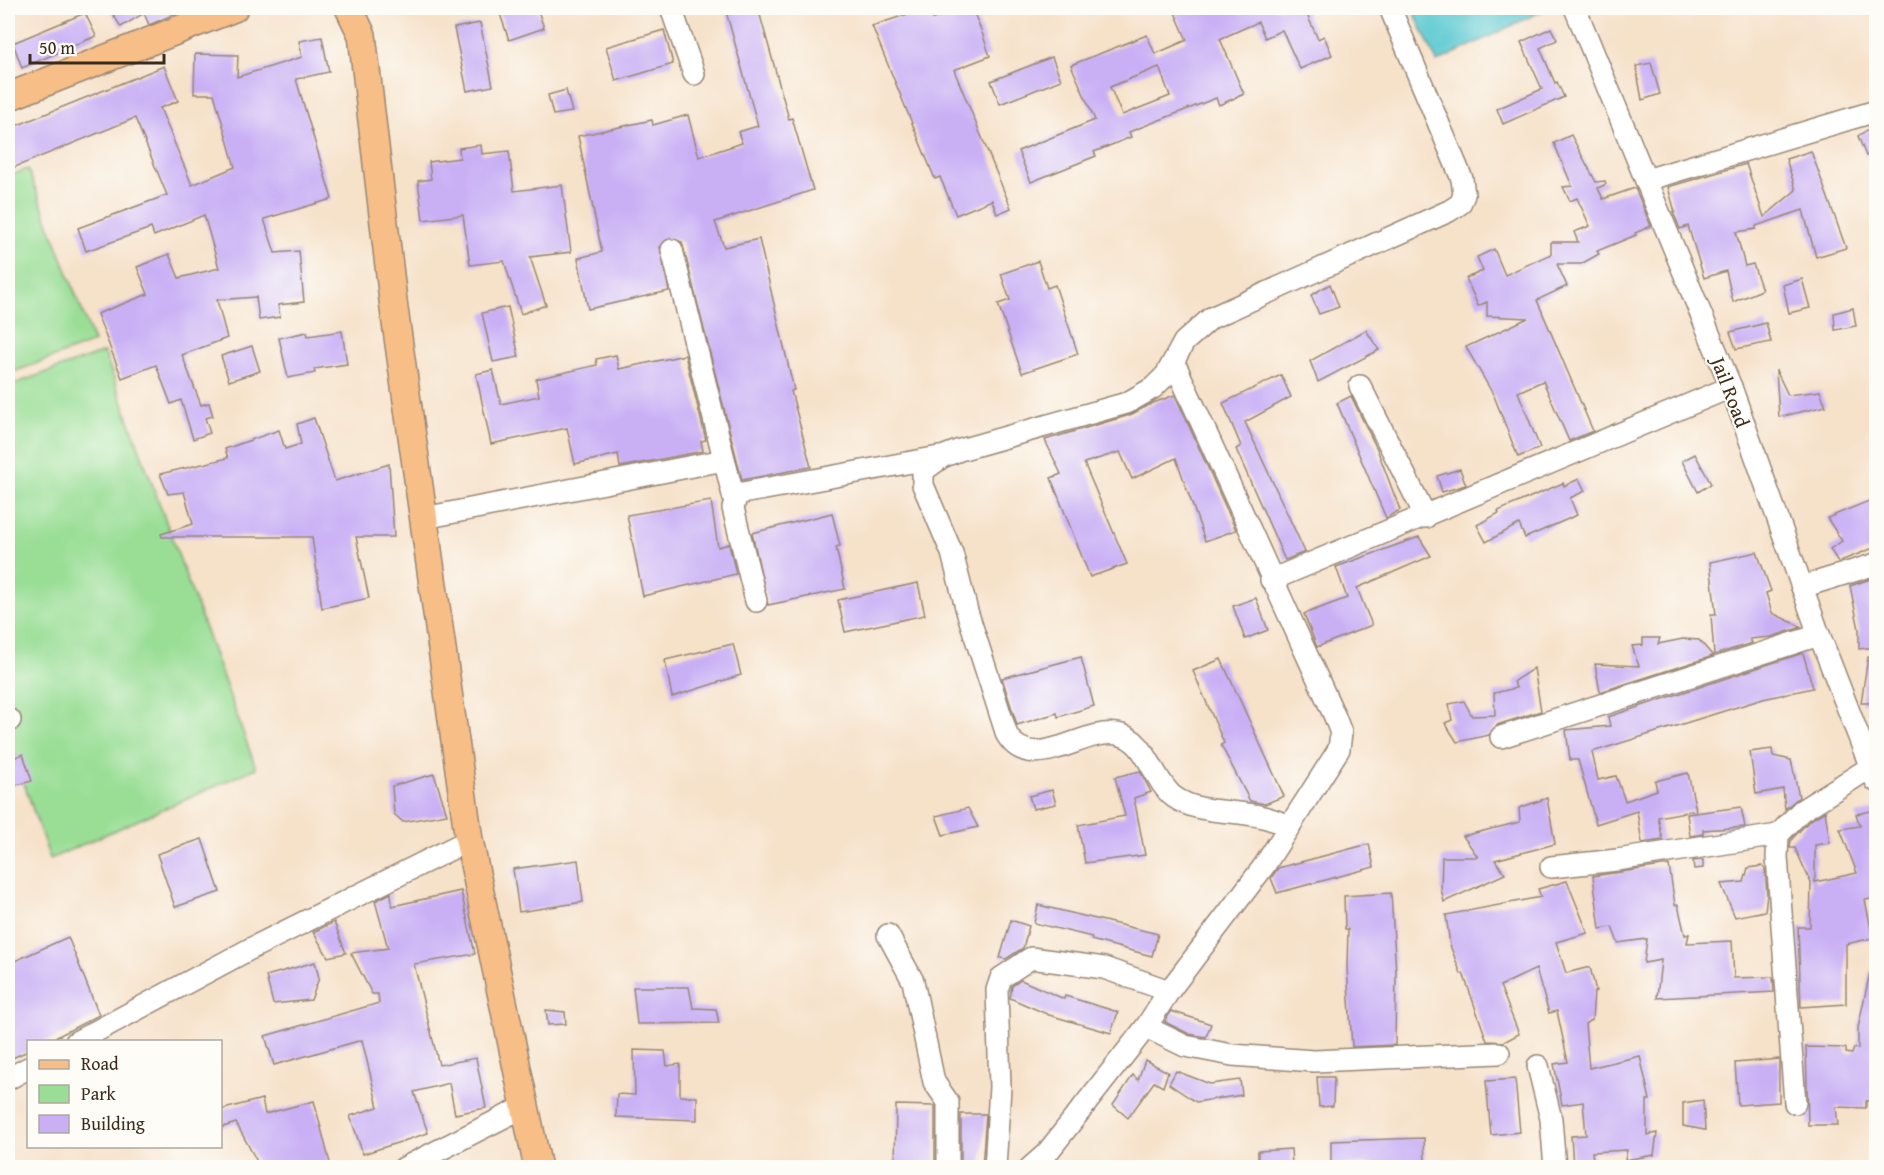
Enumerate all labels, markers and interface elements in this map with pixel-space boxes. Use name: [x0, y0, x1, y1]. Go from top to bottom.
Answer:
scale bar: [30, 27, 164, 65]
text: 50 m: [39, 34, 75, 61]
street label: Jail Road: [1703, 350, 1758, 432]
legend: [27, 1040, 222, 1148]
text: Road: [81, 1050, 119, 1077]
text: Park: [81, 1080, 117, 1107]
text: Building: [81, 1110, 145, 1137]

